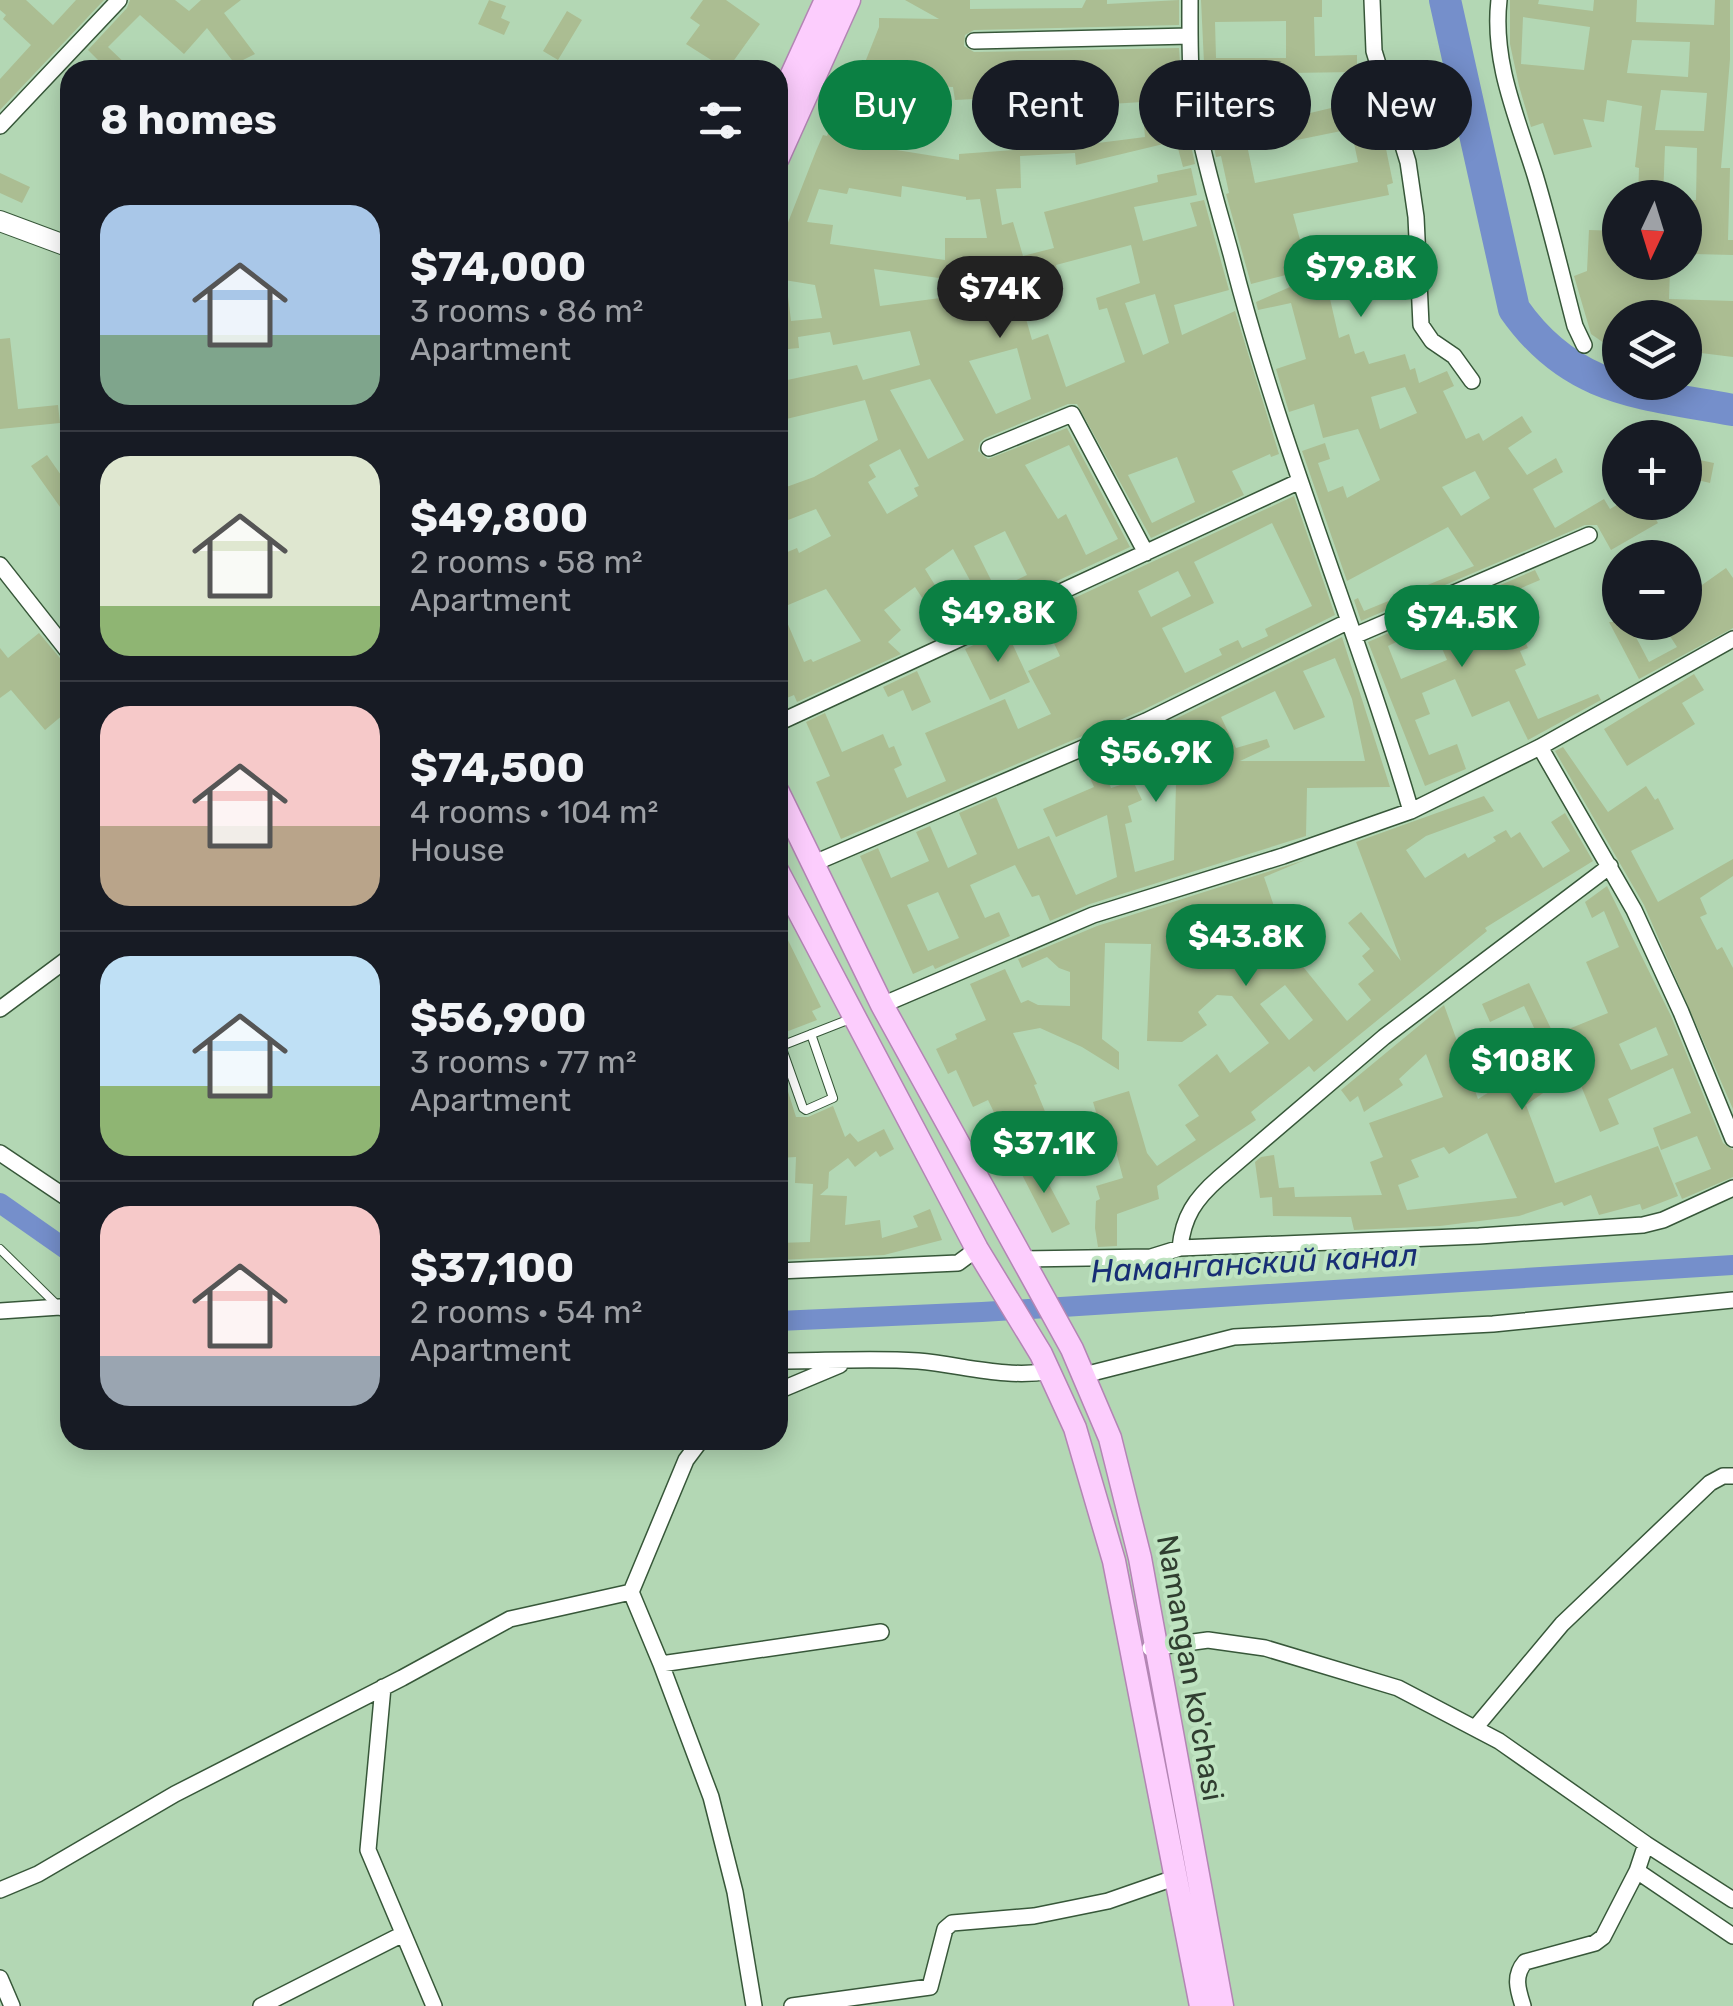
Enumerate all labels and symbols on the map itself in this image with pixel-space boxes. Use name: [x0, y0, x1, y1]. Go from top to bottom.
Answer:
north arrow: [1602, 180, 1702, 280]
pin: $79.8K: [1280, 235, 1442, 320]
pin: $74K: [941, 256, 1059, 341]
pin: $49.8K: [917, 580, 1079, 665]
pin: $74.5K: [1381, 585, 1543, 670]
pin: $56.9K: [1075, 720, 1237, 805]
pin: $43.8K: [1165, 904, 1327, 989]
pin: $108K: [1452, 1028, 1592, 1113]
pin: $37.1K: [963, 1111, 1125, 1196]
water label: Наманганский канал: [1090, 1235, 1418, 1291]
street label: Namangan ko'chasi: [1149, 1532, 1231, 1804]

